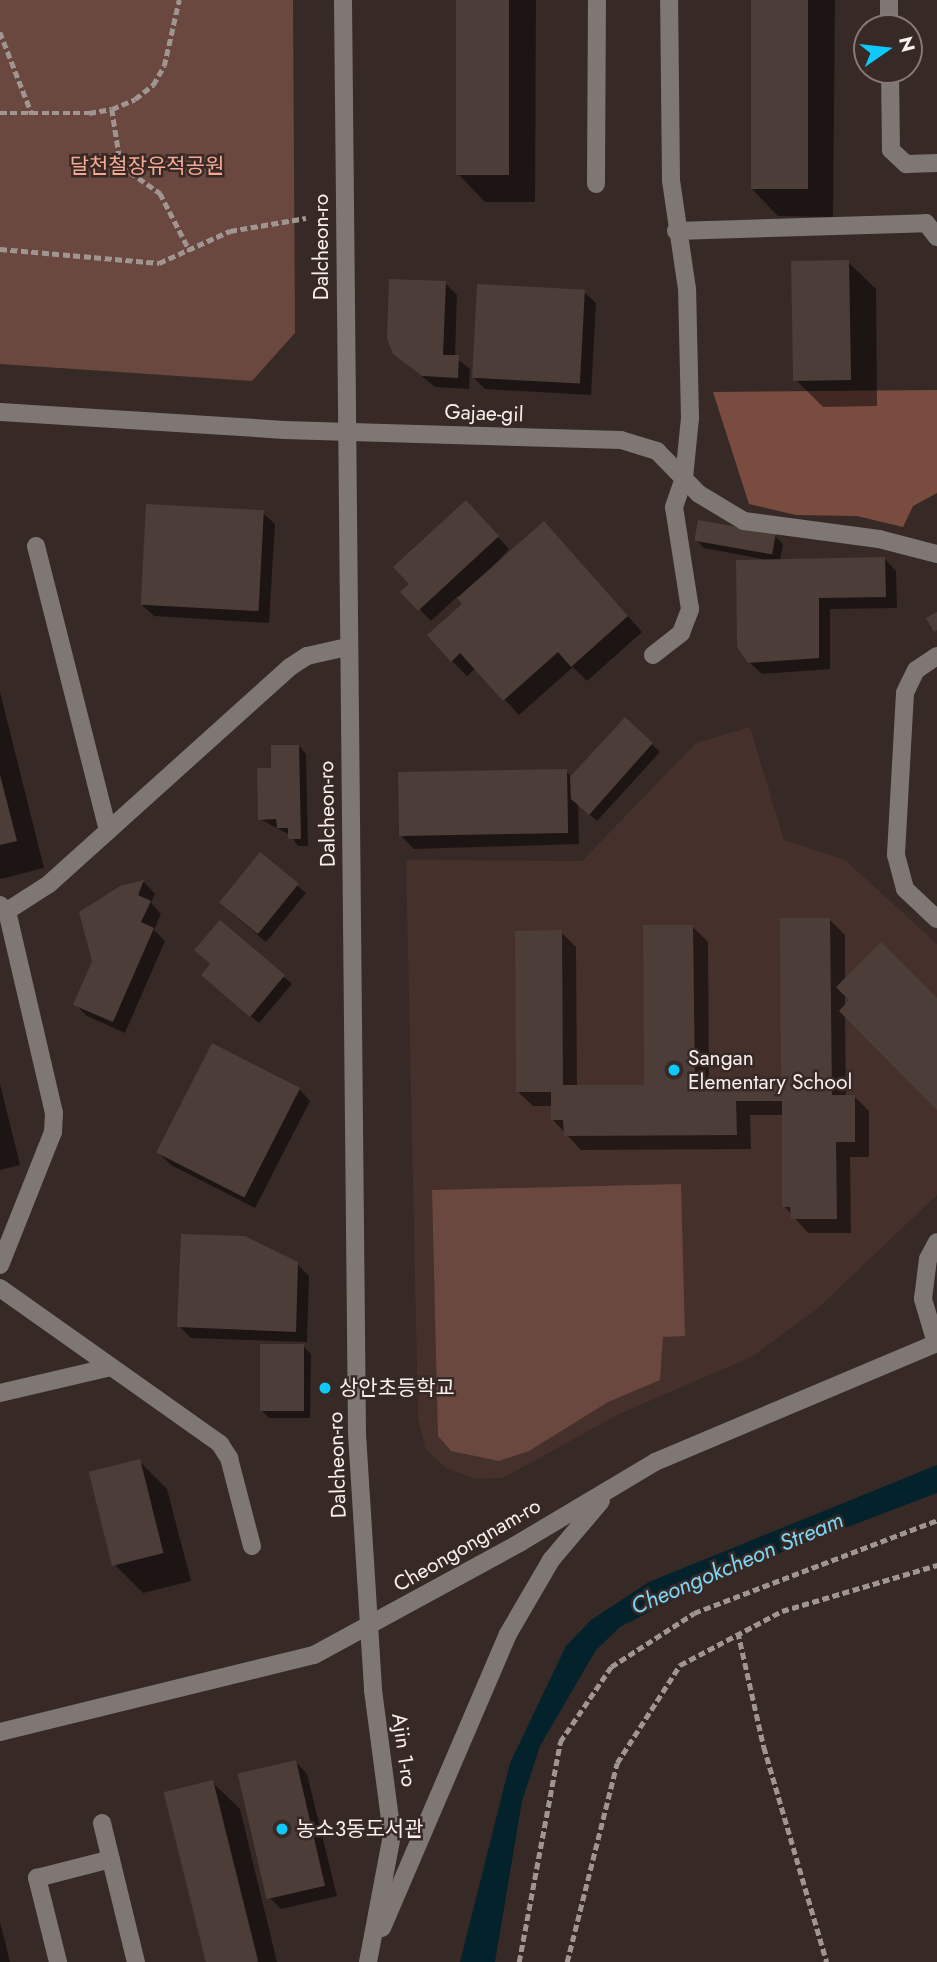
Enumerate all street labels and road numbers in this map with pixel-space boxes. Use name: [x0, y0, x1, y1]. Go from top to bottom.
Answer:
street label: Dalcheon-ro: [308, 194, 334, 300]
street label: Gajae-gil: [444, 399, 524, 427]
street label: Dalcheon-ro: [313, 761, 341, 867]
street label: Dalcheon-ro: [323, 1411, 351, 1519]
street label: Cheongongnam-ro: [389, 1493, 545, 1597]
street label: Ajin 1-ro: [386, 1712, 422, 1788]

